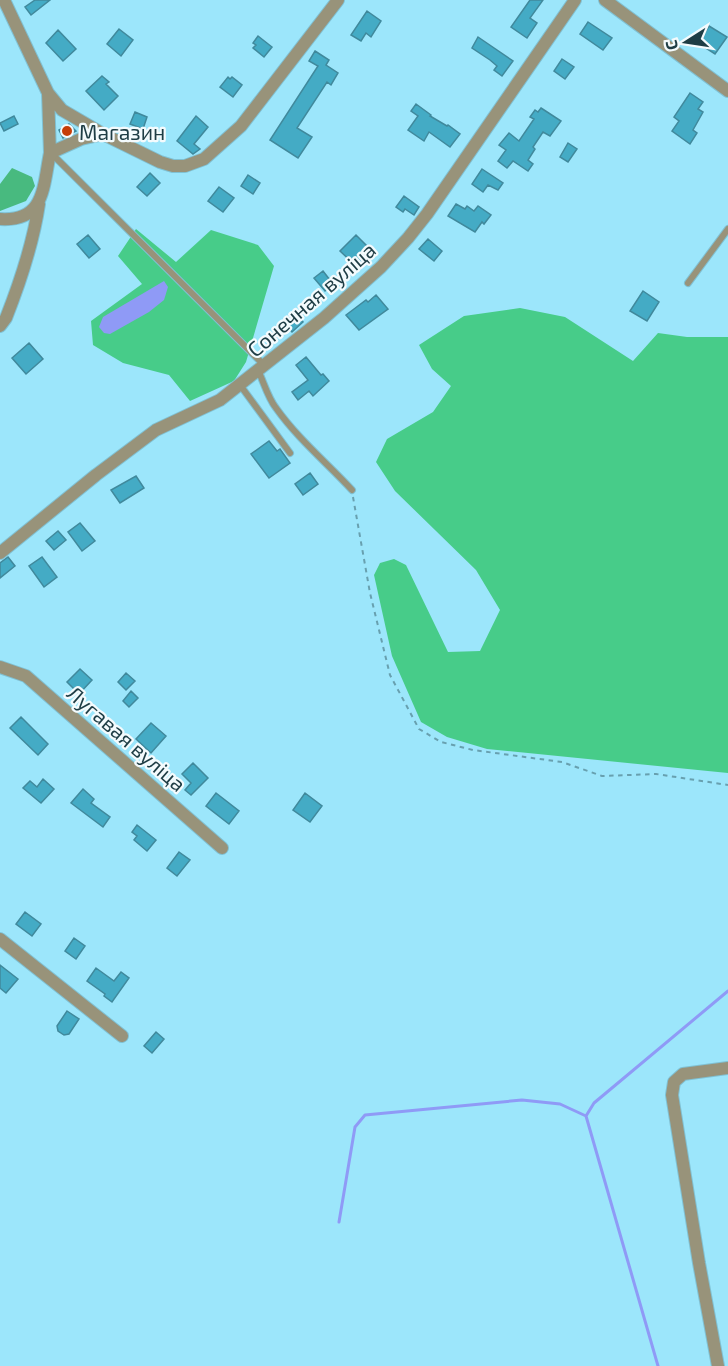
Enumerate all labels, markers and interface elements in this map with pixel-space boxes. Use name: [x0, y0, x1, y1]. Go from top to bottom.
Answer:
north arrow: [656, 12, 716, 72]
text: С: [661, 39, 681, 52]
place label: Магазин: [79, 119, 165, 144]
marker: Магазин: [60, 124, 74, 138]
street label: Сонечная вуліца: [242, 237, 381, 362]
street label: Лугавая вуліца: [62, 680, 191, 797]

